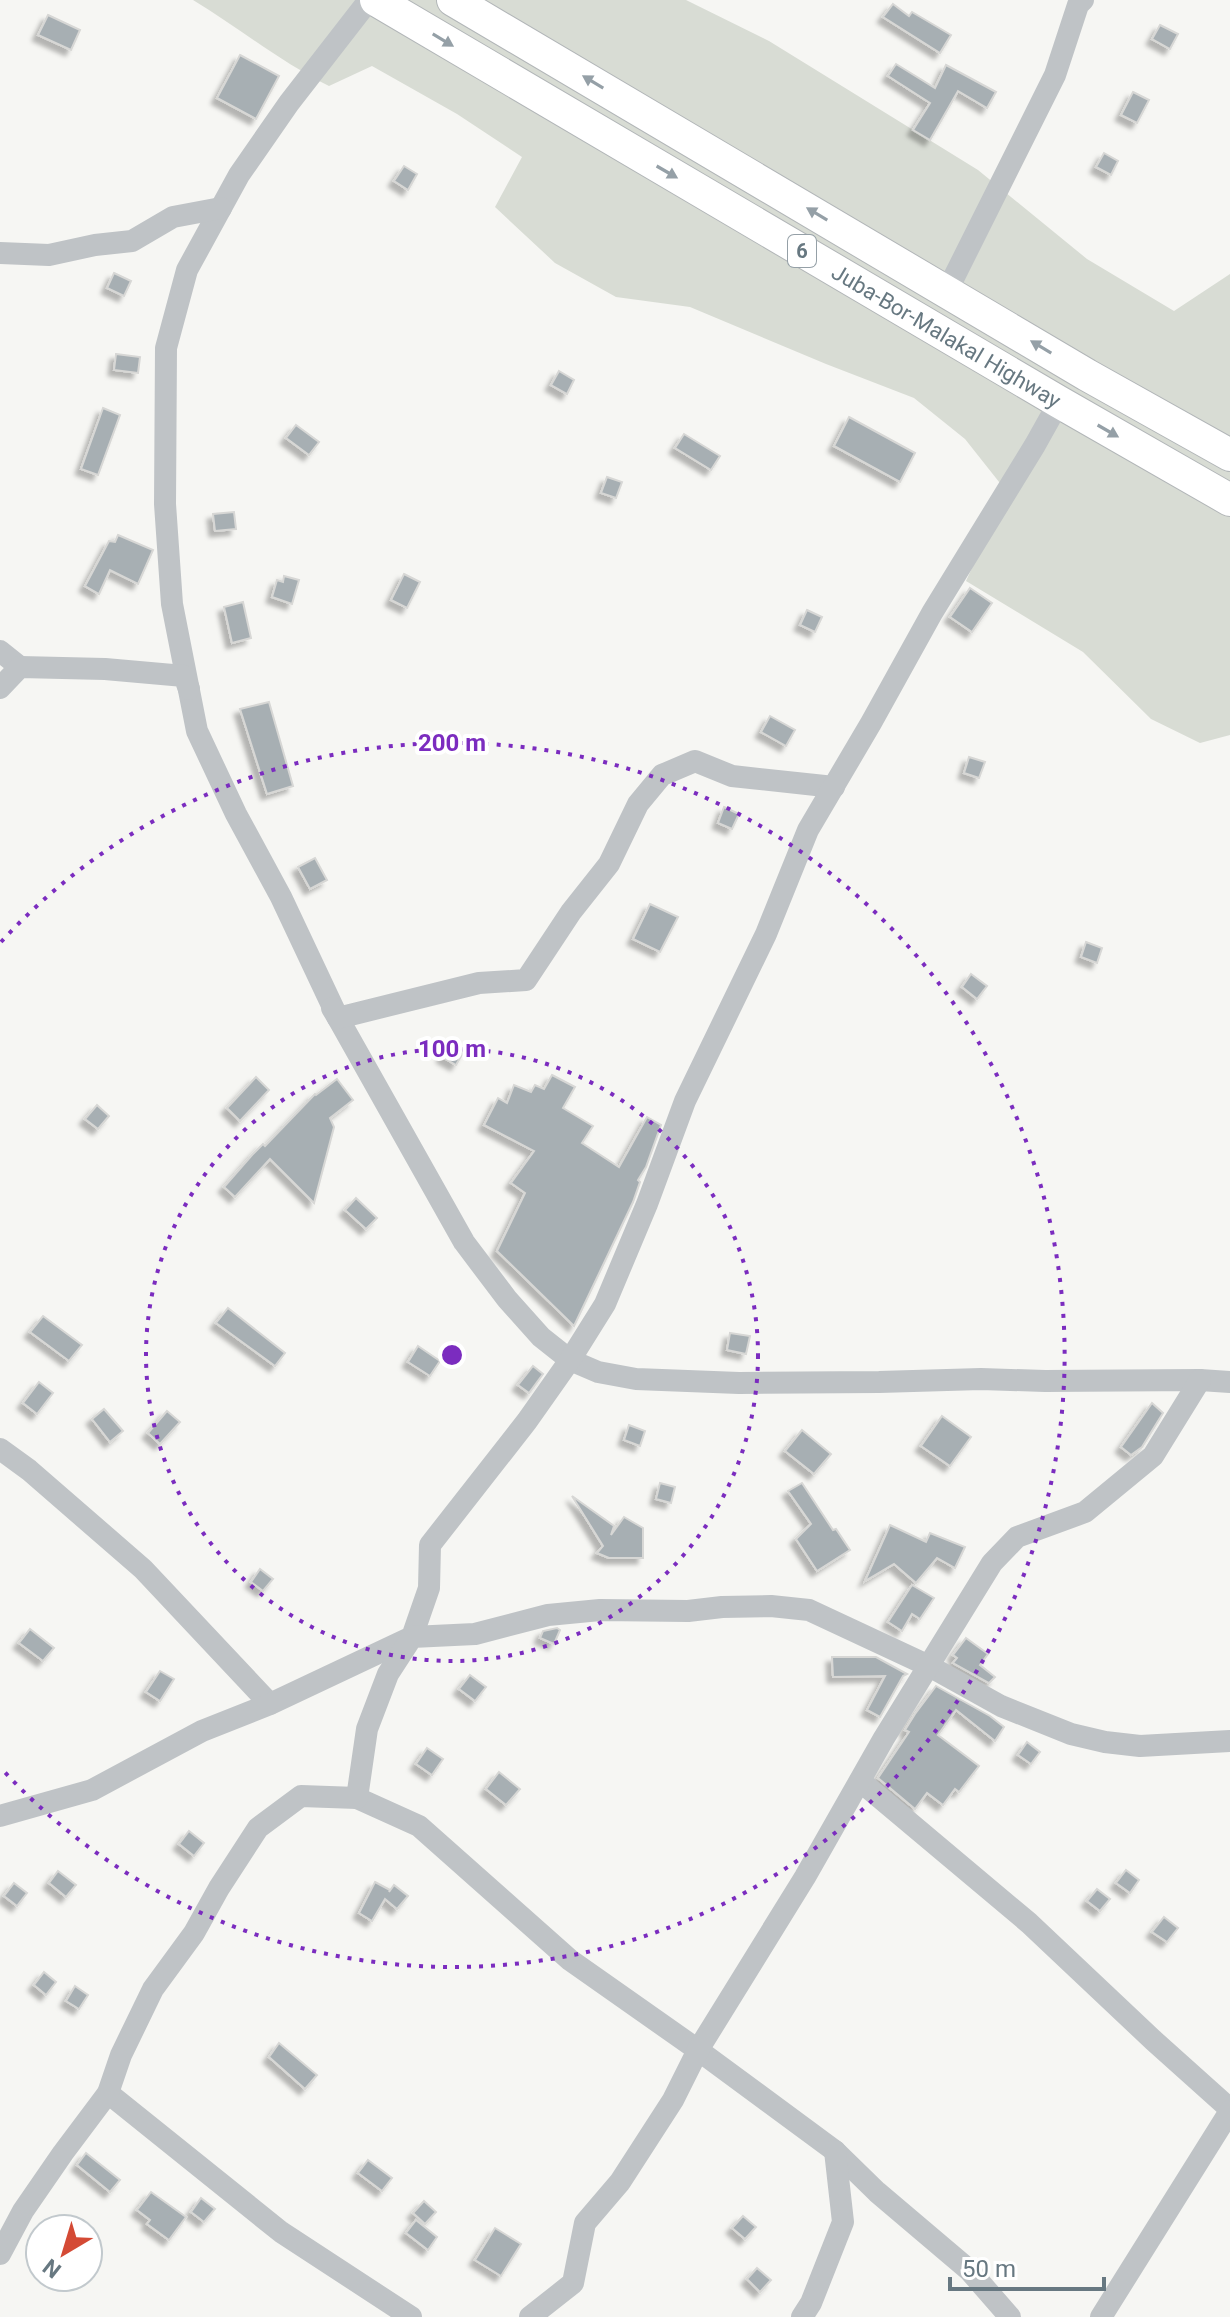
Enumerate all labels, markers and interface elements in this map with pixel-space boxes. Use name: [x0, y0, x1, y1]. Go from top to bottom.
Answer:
one-way arrow: [432, 33, 454, 47]
one-way arrow: [582, 75, 604, 89]
one-way arrow: [656, 165, 678, 179]
one-way arrow: [806, 207, 828, 221]
road number: 6: [788, 235, 816, 267]
street label: Juba-Bor-Malakal Highway: [828, 259, 1066, 413]
one-way arrow: [1030, 340, 1052, 354]
one-way arrow: [1097, 424, 1119, 438]
text: 200 m: [418, 729, 486, 757]
text: 100 m: [418, 1035, 486, 1063]
centre of rings: [438, 1341, 466, 1369]
north arrow: [24, 2213, 104, 2293]
scale bar: [950, 2241, 1104, 2291]
text: N: [38, 2254, 66, 2283]
text: 50 m: [962, 2255, 1016, 2283]

